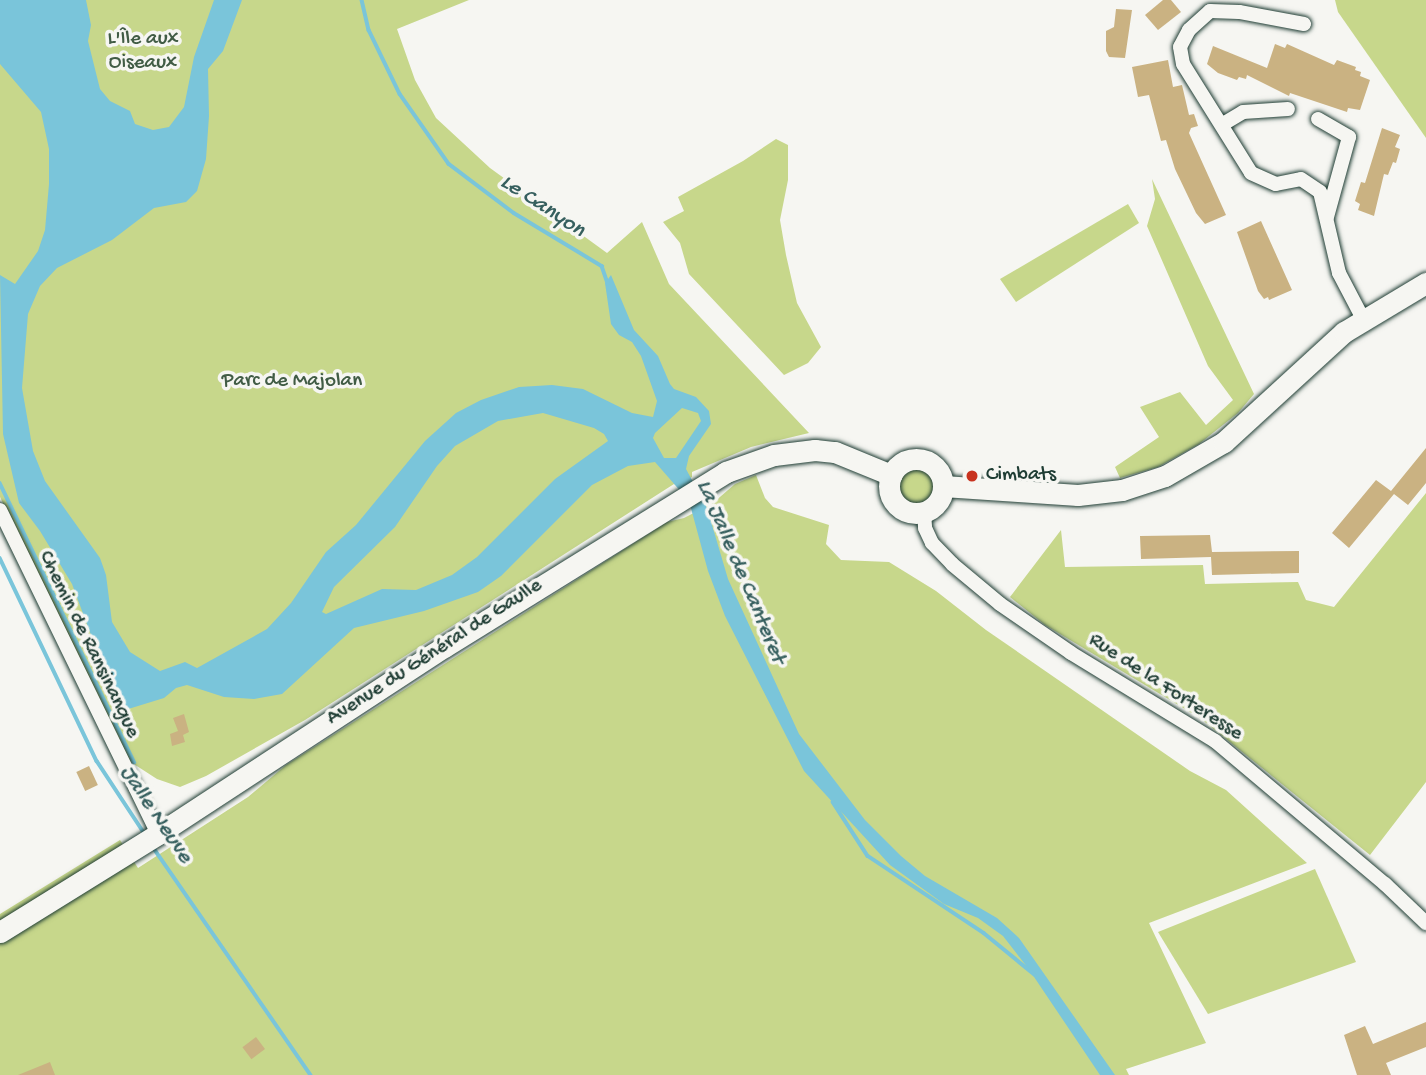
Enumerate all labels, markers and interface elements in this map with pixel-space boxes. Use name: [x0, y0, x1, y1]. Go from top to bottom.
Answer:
park label: L'Île aux Oiseaux: [107, 27, 179, 77]
water label: Le Canyon: [494, 169, 590, 245]
park label: Parc de Majolan: [222, 369, 362, 395]
place label: Cimbats: [986, 463, 1056, 489]
marker: Cimbats: [964, 468, 980, 484]
water label: La Jalle de Canteret: [689, 476, 791, 668]
street label: Chemin de Ransinangue: [32, 547, 144, 743]
street label: Avenue du Général de Gaulle: [323, 574, 547, 732]
street label: Rue de la Forteresse: [1083, 629, 1247, 747]
water label: Jalle Neuve: [112, 761, 198, 869]

